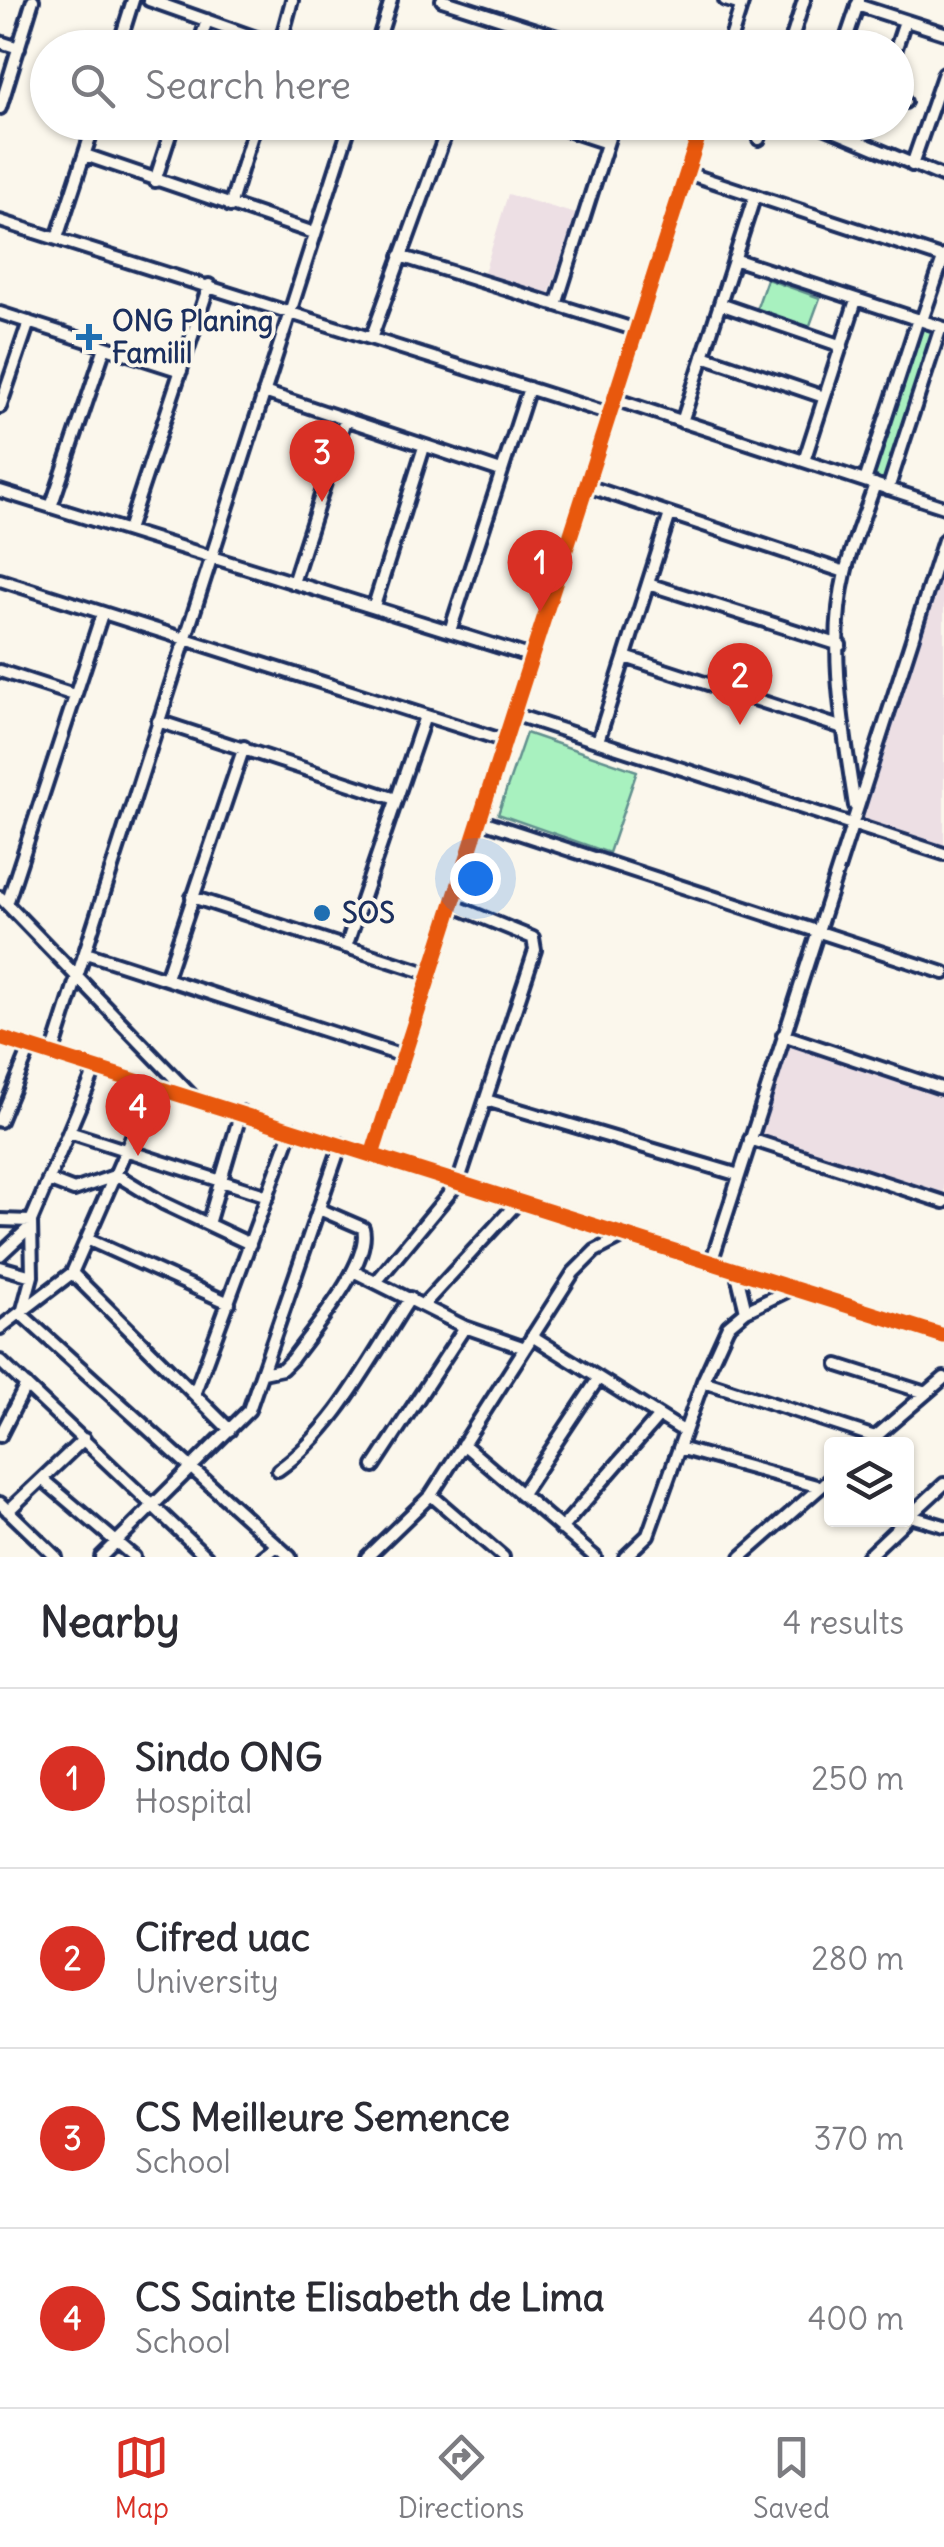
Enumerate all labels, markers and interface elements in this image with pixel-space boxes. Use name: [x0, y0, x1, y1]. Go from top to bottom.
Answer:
search box: [30, 30, 914, 140]
icon: search: [65, 58, 120, 113]
text: Search here: [145, 62, 351, 109]
place label: ONG Planing Familil: [112, 303, 273, 371]
marker: ONG Planing Familil: [76, 324, 102, 350]
pin: 3: [290, 420, 354, 502]
pin: 1: [508, 530, 572, 612]
pin: 2: [708, 642, 772, 725]
your location: [450, 853, 501, 904]
place label: SOS: [342, 895, 395, 931]
marker: SOS: [311, 902, 333, 924]
pin: 4: [106, 1074, 170, 1156]
map controls: [824, 1437, 914, 1527]
button: layers: [824, 1437, 914, 1527]
text: Nearby: [40, 1596, 179, 1648]
text: 4 results: [783, 1602, 904, 1643]
text: Sindo ONG: [135, 1734, 323, 1781]
text: 1: [66, 1758, 79, 1799]
text: 250 m: [811, 1758, 904, 1799]
text: Hospital: [135, 1781, 252, 1822]
text: Cifred uac: [135, 1914, 310, 1961]
text: 2: [64, 1938, 81, 1979]
text: 280 m: [811, 1938, 904, 1979]
text: University: [135, 1961, 279, 2002]
text: CS Meilleure Semence: [135, 2094, 510, 2141]
text: 3: [63, 2118, 82, 2159]
text: 370 m: [813, 2118, 904, 2159]
text: School: [135, 2141, 231, 2182]
text: CS Sainte Elisabeth de Lima: [135, 2274, 605, 2321]
text: 4: [63, 2298, 82, 2339]
text: 400 m: [808, 2298, 904, 2339]
text: School: [135, 2321, 231, 2362]
tab: Map: [114, 2430, 169, 2526]
tab: Directions: [398, 2430, 524, 2526]
tab: Saved: [753, 2430, 830, 2526]

